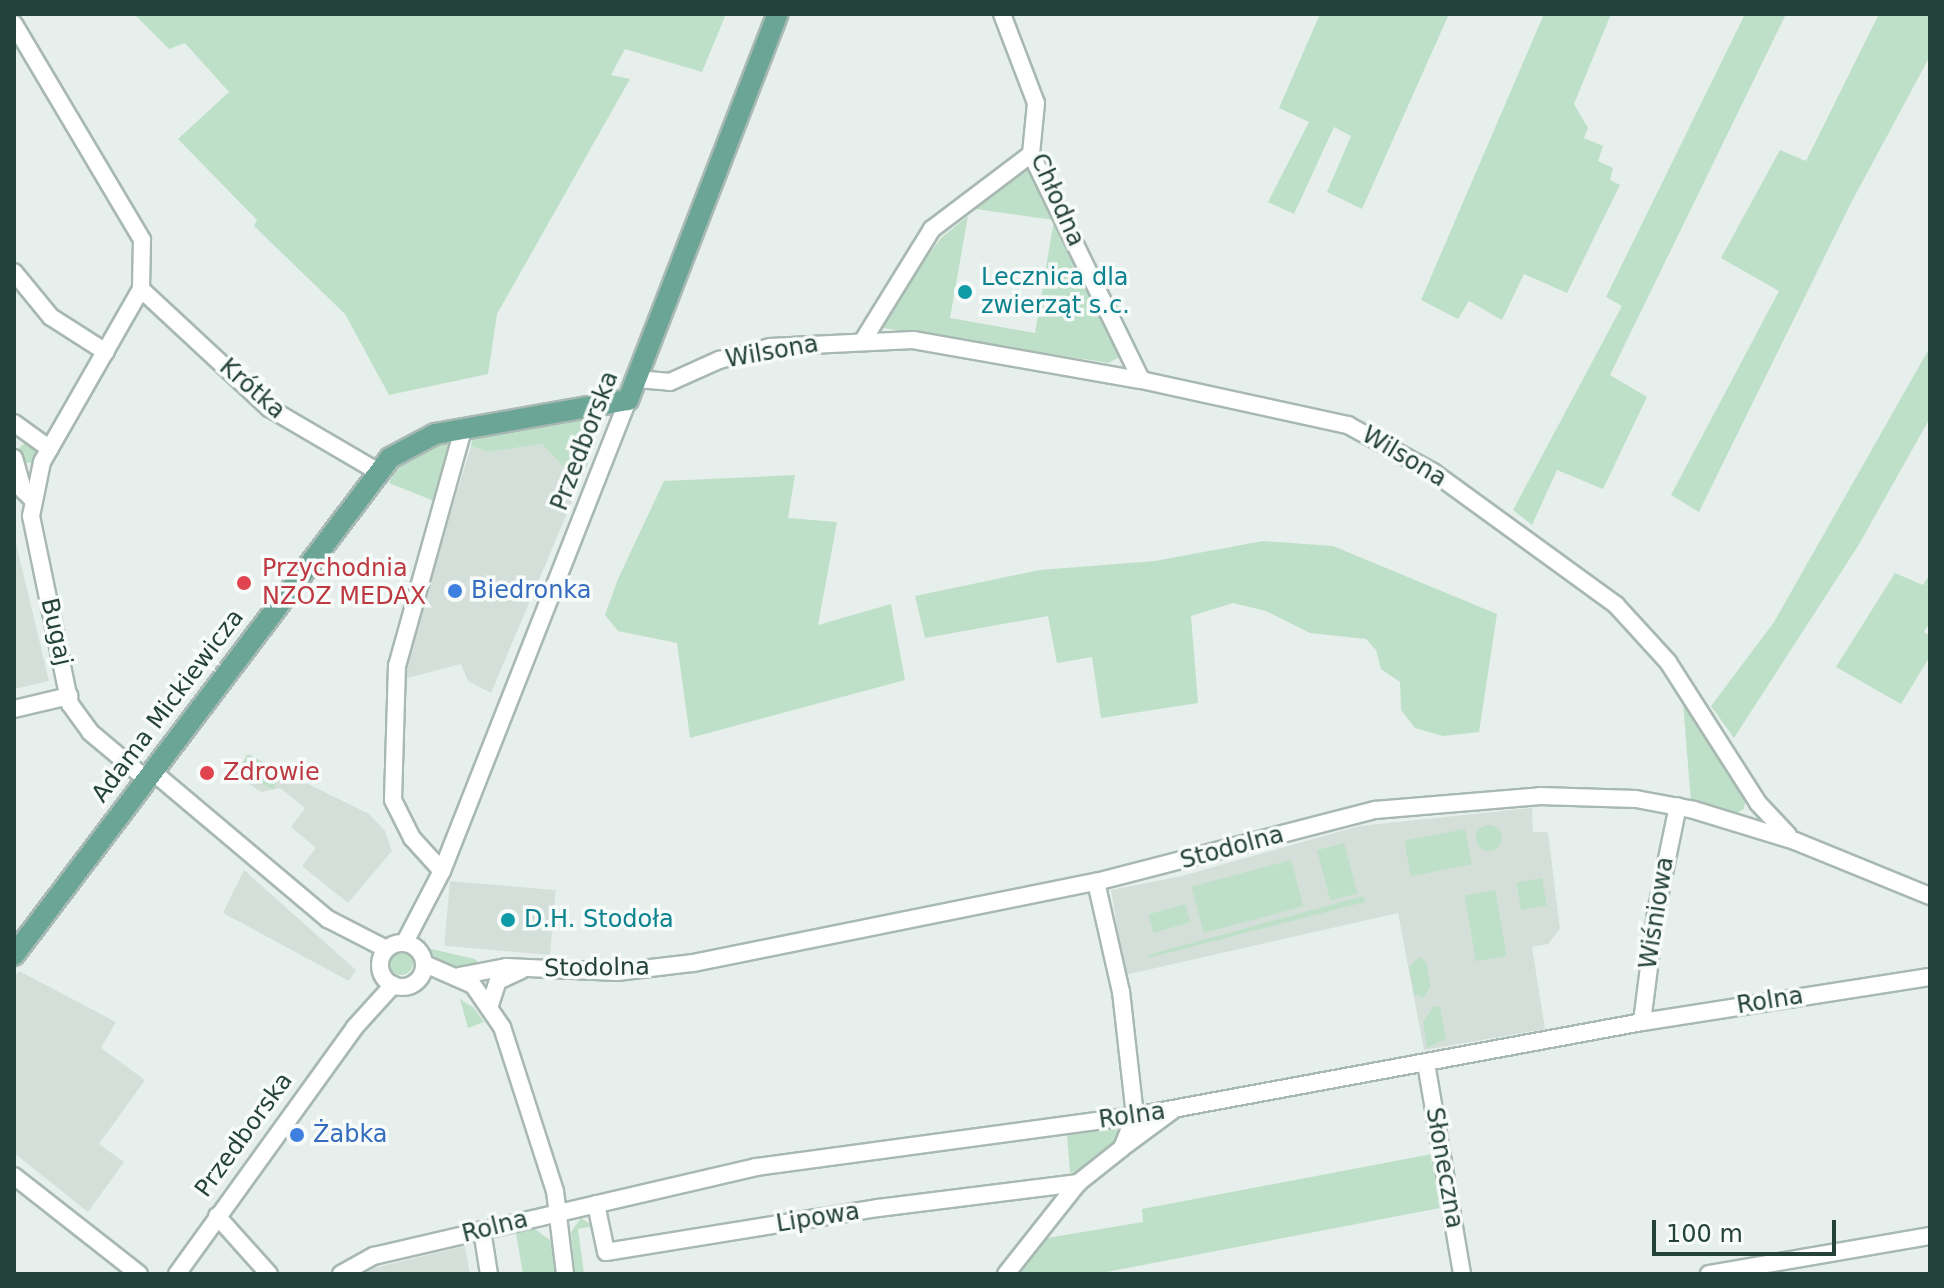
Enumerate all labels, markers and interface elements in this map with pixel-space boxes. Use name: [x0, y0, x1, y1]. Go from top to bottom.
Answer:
street label: Chłodna: [1024, 149, 1090, 251]
place label: Lecznica dla zwierząt s.c.: [981, 264, 1130, 320]
marker: Lecznica dla zwierząt s.c.: [956, 283, 974, 301]
street label: Wilsona: [723, 330, 821, 374]
street label: Krótka: [213, 353, 291, 425]
street label: Przedborska: [545, 367, 625, 515]
street label: Wilsona: [1356, 421, 1452, 493]
place label: Przychodnia NZOZ MEDAX: [262, 555, 426, 611]
marker: Przychodnia NZOZ MEDAX: [233, 572, 255, 594]
place label: Biedronka: [471, 577, 592, 605]
marker: Biedronka: [446, 582, 464, 600]
street label: Bugaj: [34, 595, 78, 669]
street label: Adama Mickiewicza: [86, 604, 250, 808]
place label: Zdrowie: [223, 759, 320, 787]
marker: Zdrowie: [198, 764, 216, 782]
street label: Stodolna: [1177, 820, 1287, 876]
street label: Wiśniowa: [1634, 855, 1680, 971]
place label: D.H. Stodoła: [524, 906, 674, 934]
marker: D.H. Stodoła: [499, 911, 517, 929]
street label: Stodolna: [544, 953, 650, 983]
street label: Rolna: [1735, 982, 1805, 1020]
street label: Przedborska: [189, 1067, 299, 1203]
street label: Rolna: [1097, 1097, 1167, 1135]
street label: Słoneczna: [1419, 1105, 1469, 1231]
place label: Żabka: [313, 1121, 388, 1149]
marker: Żabka: [288, 1126, 306, 1144]
street label: Lipowa: [774, 1197, 862, 1239]
scale bar: [1656, 1204, 1840, 1254]
street label: Rolna: [459, 1205, 531, 1249]
text: 100 m: [1666, 1220, 1743, 1248]

